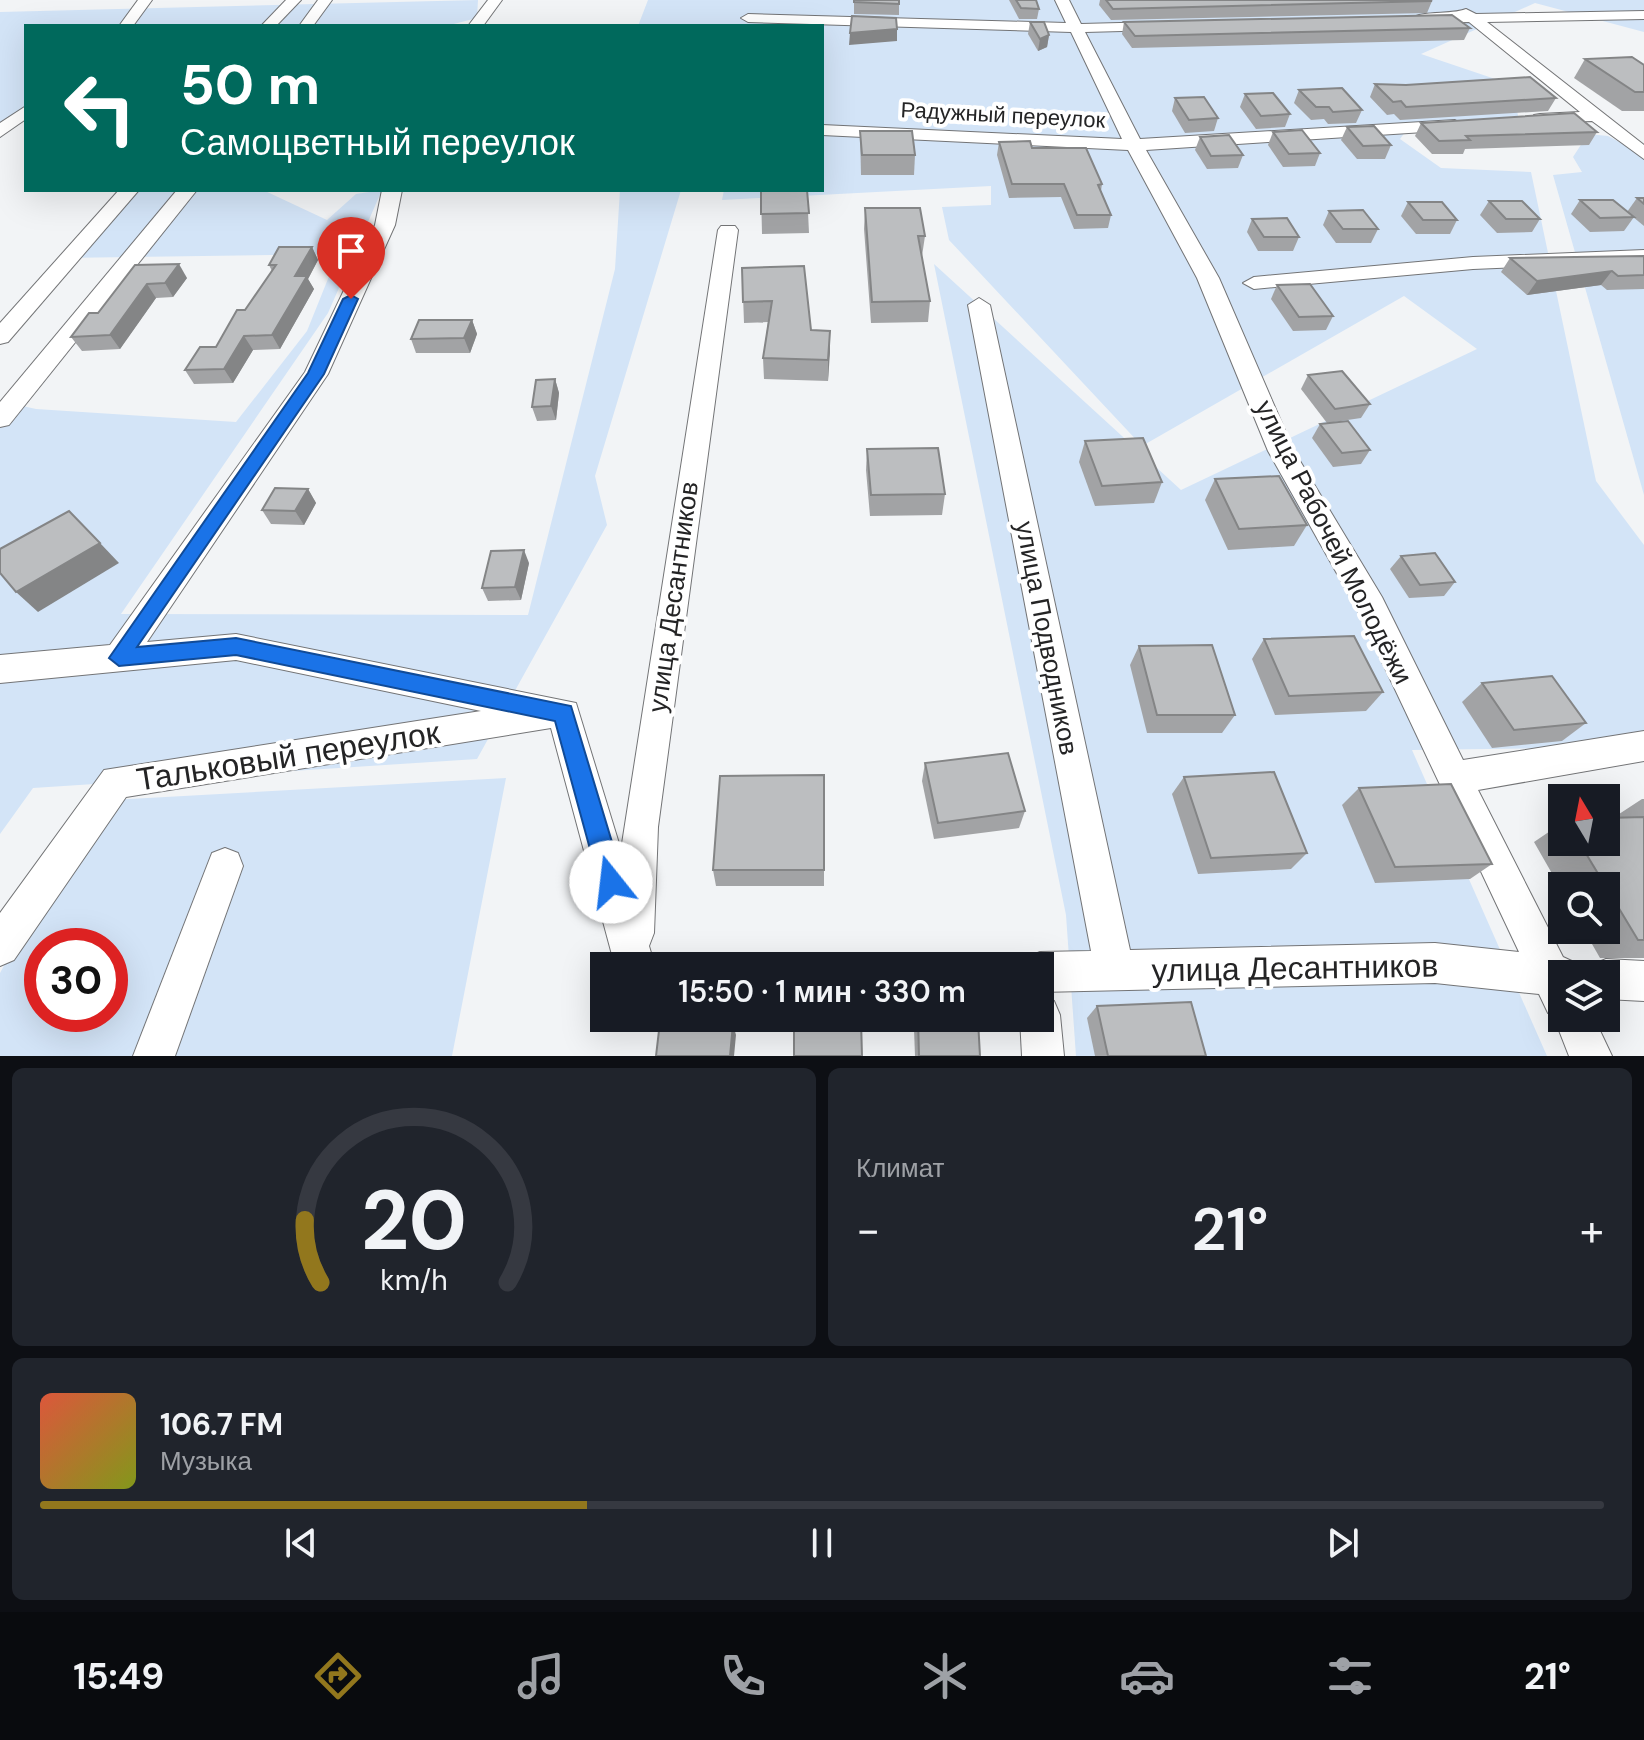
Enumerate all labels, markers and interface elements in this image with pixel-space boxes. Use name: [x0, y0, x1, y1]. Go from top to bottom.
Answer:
text: 50 m: [180, 48, 320, 121]
icon: left: [48, 56, 152, 160]
street label: Радужный переулок: [900, 95, 1106, 135]
text: Самоцветный переулок: [180, 119, 575, 166]
pin: [317, 217, 385, 299]
icon: arrive: [329, 229, 373, 273]
street label: улица Рабочей Молодёжи: [1248, 394, 1420, 690]
street label: улица Десантников: [640, 479, 706, 715]
street label: улица Подводников: [1008, 518, 1086, 758]
street label: Тальковый переулок: [133, 711, 444, 801]
north arrow: [1548, 784, 1620, 856]
map controls: [1548, 784, 1620, 1032]
position arrow: [569, 840, 653, 924]
button: search: [1548, 872, 1620, 944]
speed limit sign: 30: [24, 928, 128, 1032]
street label: улица Десантников: [1151, 945, 1439, 991]
button: layers: [1548, 960, 1620, 1032]
text: 15:50 · 1 мин · 330 m: [678, 972, 966, 1011]
text: Климат: [856, 1151, 945, 1185]
text: 20: [361, 1166, 467, 1275]
text: 21°: [1192, 1190, 1268, 1269]
text: −: [856, 1201, 880, 1259]
text: +: [1580, 1201, 1604, 1259]
text: km/h: [380, 1262, 448, 1299]
text: 106.7 FM: [160, 1405, 283, 1444]
text: Музыка: [160, 1444, 252, 1478]
icon: previous: [279, 1521, 323, 1565]
icon: pause: [800, 1521, 844, 1565]
icon: next: [1321, 1521, 1365, 1565]
icon: directions: [310, 1648, 366, 1704]
icon: music: [513, 1648, 569, 1704]
icon: phone: [715, 1648, 771, 1704]
icon: climate: [917, 1648, 973, 1704]
icon: car: [1119, 1648, 1175, 1704]
icon: filters: [1322, 1648, 1378, 1704]
text: 15:49: [73, 1653, 164, 1700]
text: 21°: [1524, 1653, 1571, 1700]

